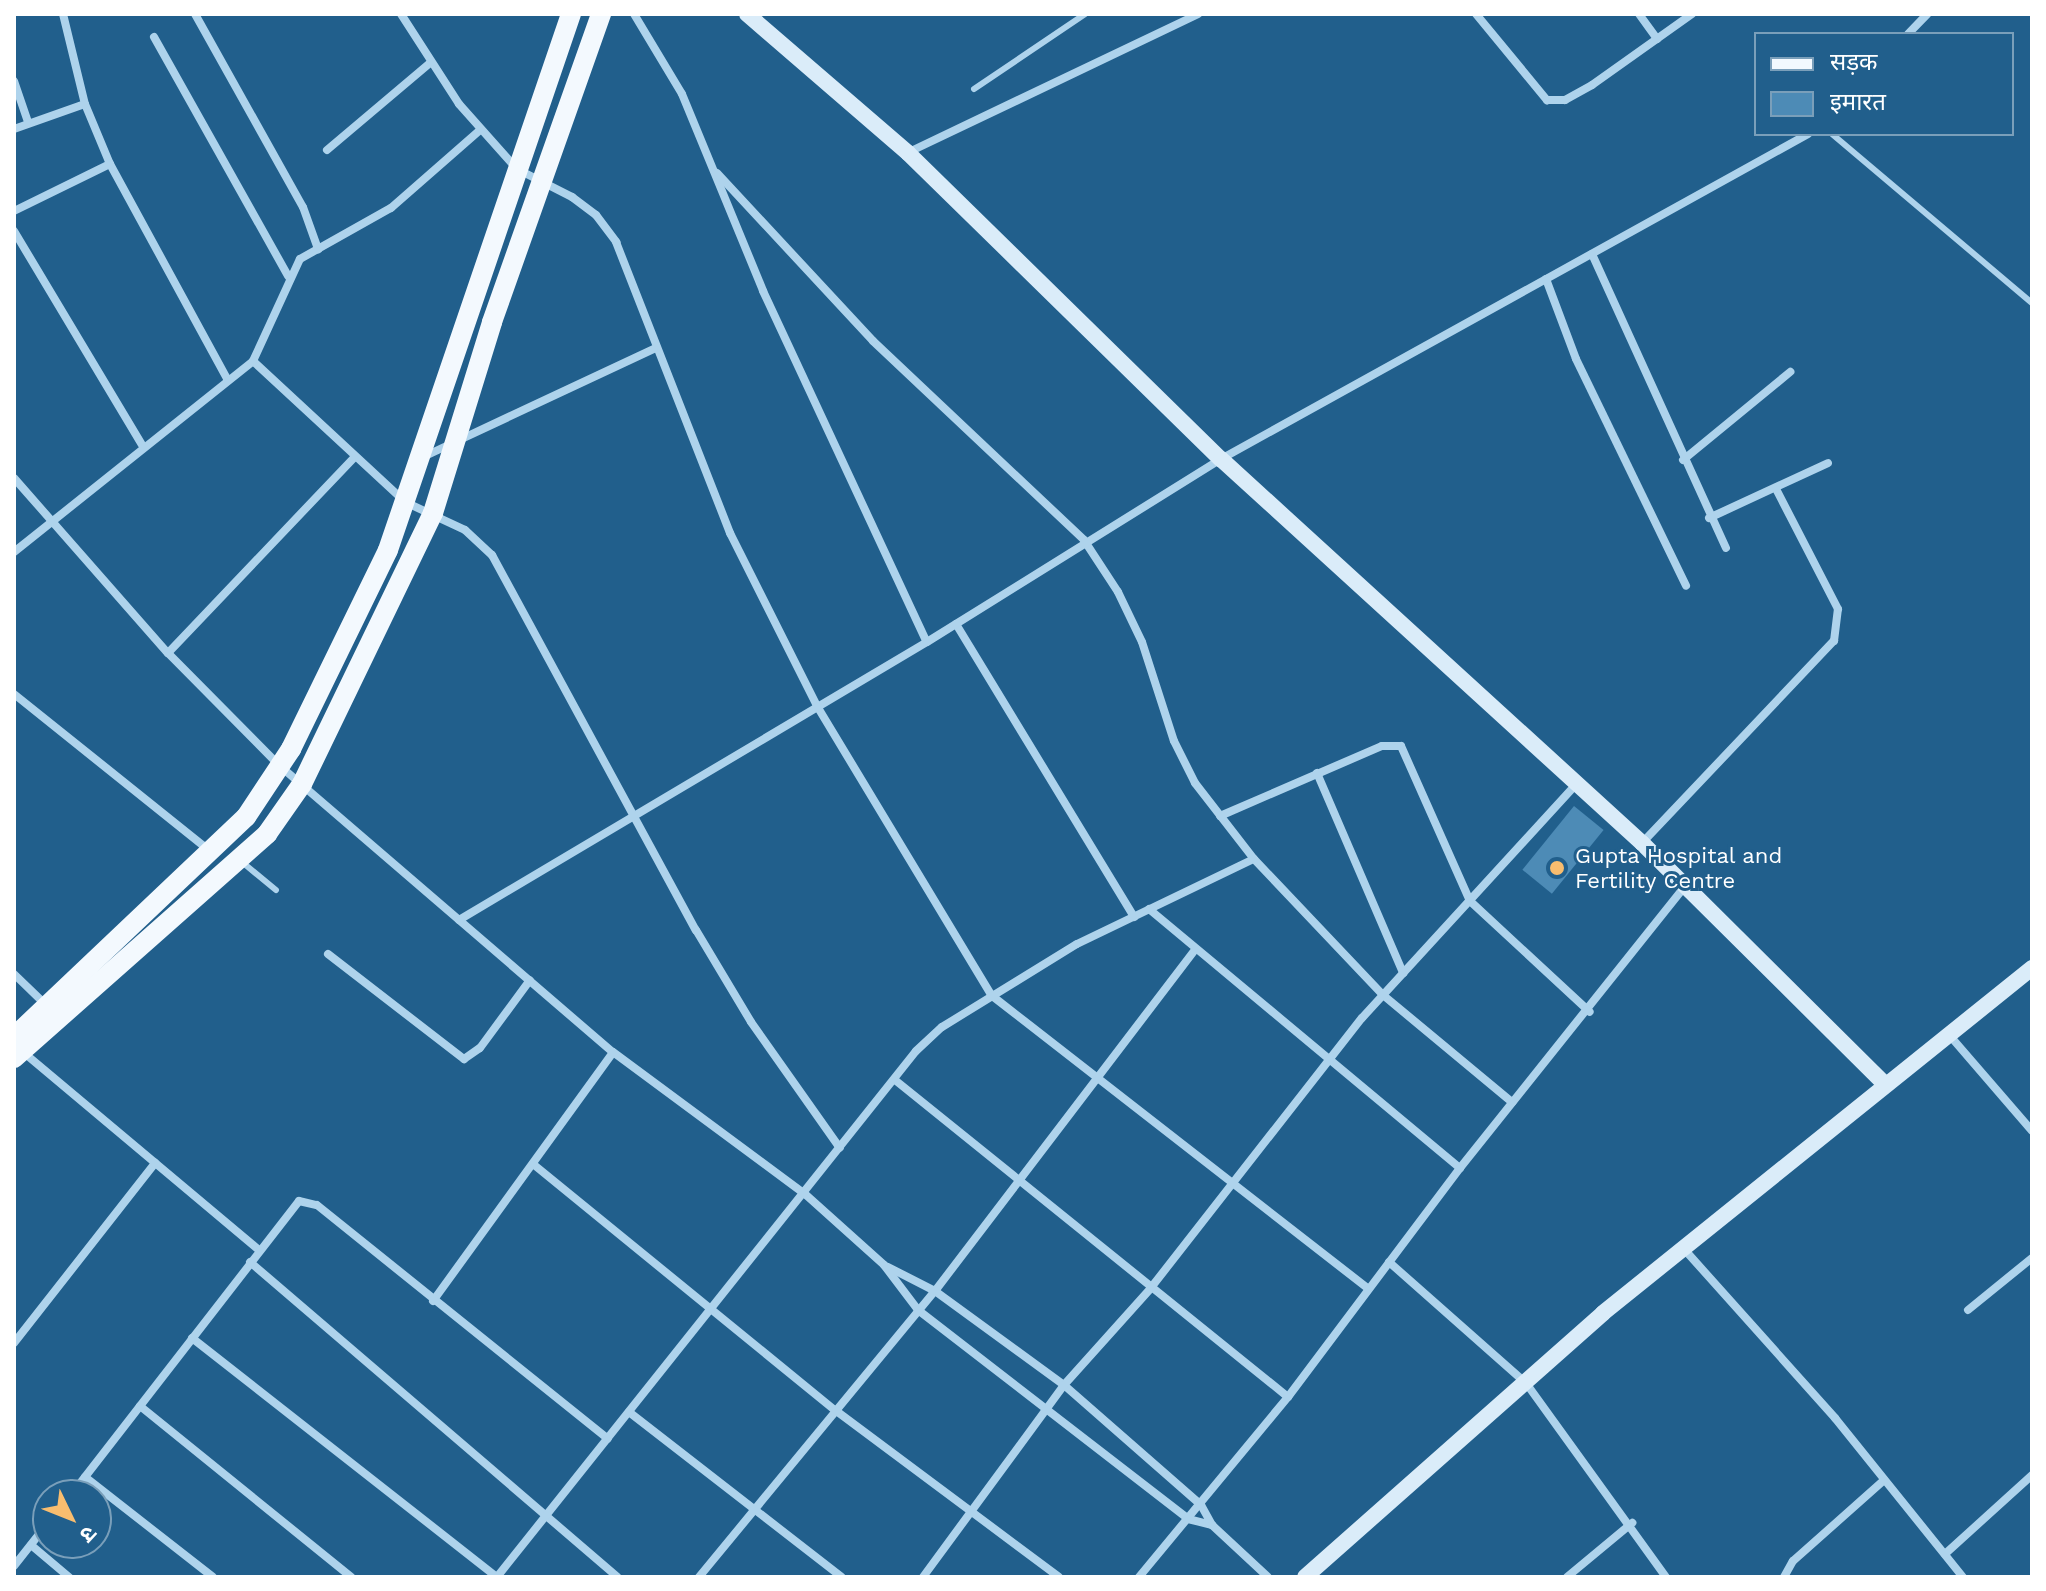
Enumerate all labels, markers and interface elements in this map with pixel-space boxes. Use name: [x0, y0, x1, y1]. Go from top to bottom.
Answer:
legend: [1754, 32, 2014, 136]
text: सड़क: [1830, 48, 1878, 76]
text: इमारत: [1830, 88, 1886, 116]
place label: Gupta Hospital and Fertility Centre: [1575, 842, 1783, 894]
marker: Gupta Hospital and Fertility Centre: [1546, 857, 1568, 879]
north arrow: [32, 1479, 112, 1559]
text: उ: [75, 1521, 102, 1548]

